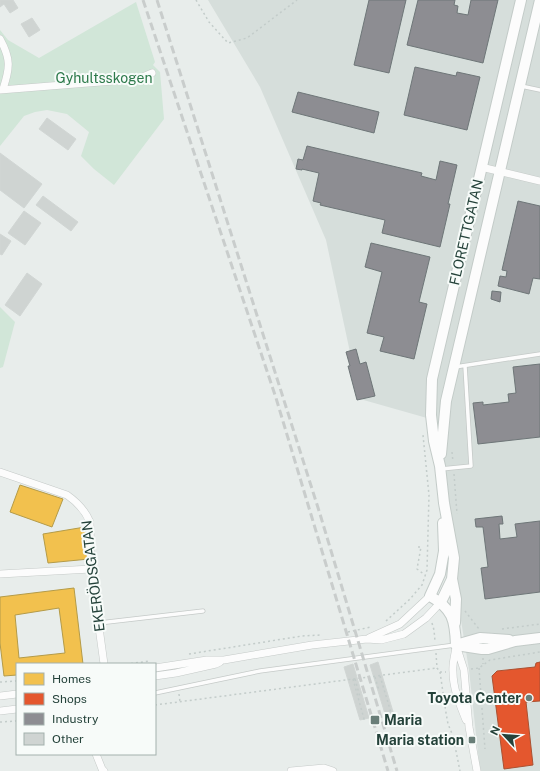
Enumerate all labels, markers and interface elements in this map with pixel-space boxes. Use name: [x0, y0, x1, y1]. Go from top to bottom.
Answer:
park label: Gyhultsskogen: [55, 70, 153, 86]
street label: FLORETTGATAN: [446, 177, 486, 287]
street label: EKERÖDSGATAN: [76, 519, 108, 633]
legend: [16, 663, 156, 755]
text: Homes: [52, 672, 91, 686]
place label: Toyota Center: [428, 690, 521, 706]
text: Shops: [52, 692, 87, 706]
marker: Toyota Center: [524, 693, 534, 703]
text: Industry: [52, 712, 99, 726]
place label: Maria: [384, 712, 422, 728]
marker: Maria: [369, 714, 381, 726]
north arrow: [484, 715, 524, 755]
text: N: [488, 724, 502, 737]
text: Other: [52, 732, 84, 746]
place label: Maria station: [376, 732, 464, 748]
marker: Maria station: [467, 735, 477, 745]

